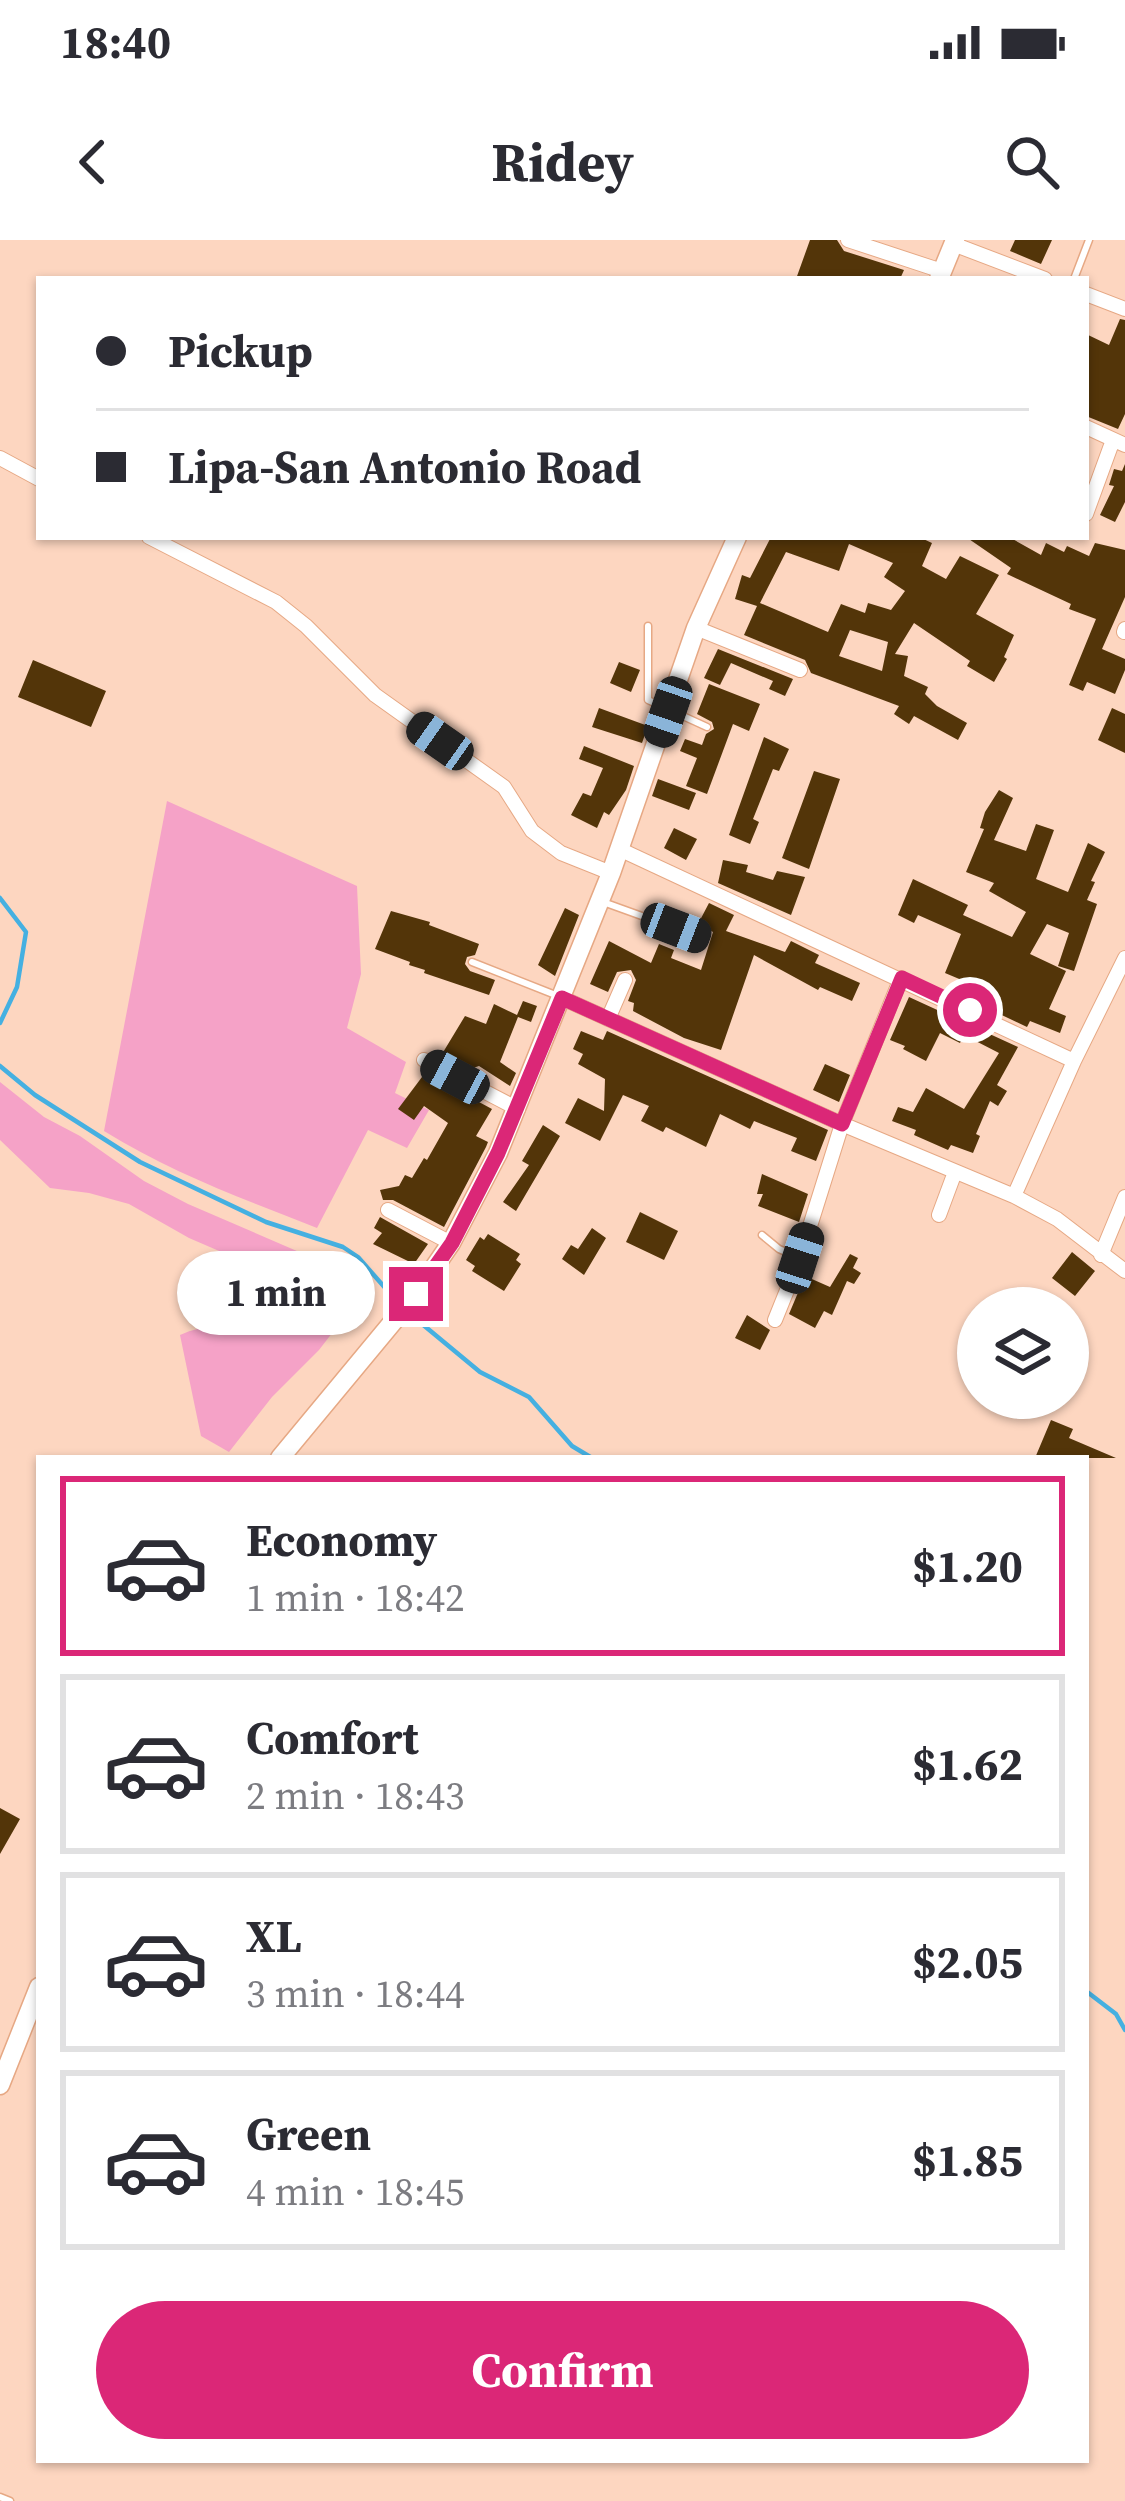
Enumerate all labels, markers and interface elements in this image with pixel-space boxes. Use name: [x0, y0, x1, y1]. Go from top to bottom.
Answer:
text: 18:40: [60, 11, 171, 73]
text: Ridey: [491, 125, 634, 199]
icon: back: [60, 129, 126, 195]
icon: search: [999, 129, 1065, 195]
text: Pickup: [168, 320, 313, 382]
text: Lipa-San Antonio Road: [168, 436, 642, 498]
car: [639, 672, 697, 752]
car: [400, 706, 480, 776]
car: [636, 898, 716, 958]
route start: [943, 983, 997, 1037]
car: [415, 1044, 495, 1110]
car: [772, 1218, 828, 1298]
callout: 1 min: [176, 1252, 374, 1336]
text: 1 min: [225, 1266, 327, 1319]
route end: [389, 1267, 443, 1321]
map controls: [957, 1287, 1089, 1419]
button: layers: [957, 1287, 1089, 1419]
text: Economy: [246, 1509, 437, 1571]
icon: car: [102, 1512, 210, 1620]
text: $1.20: [912, 1535, 1023, 1597]
text: 1 min · 18:42: [246, 1571, 465, 1624]
text: Comfort: [246, 1707, 419, 1769]
icon: car: [102, 1710, 210, 1818]
text: $1.62: [912, 1733, 1023, 1795]
text: 2 min · 18:43: [246, 1769, 465, 1822]
text: XL: [246, 1905, 302, 1967]
icon: car: [102, 1908, 210, 2016]
text: $2.05: [912, 1931, 1023, 1993]
text: 3 min · 18:44: [246, 1967, 465, 2020]
text: Green: [246, 2103, 371, 2165]
icon: car: [102, 2106, 210, 2214]
text: $1.85: [912, 2129, 1023, 2191]
text: 4 min · 18:45: [246, 2165, 465, 2218]
button: Confirm: [96, 2301, 1029, 2439]

